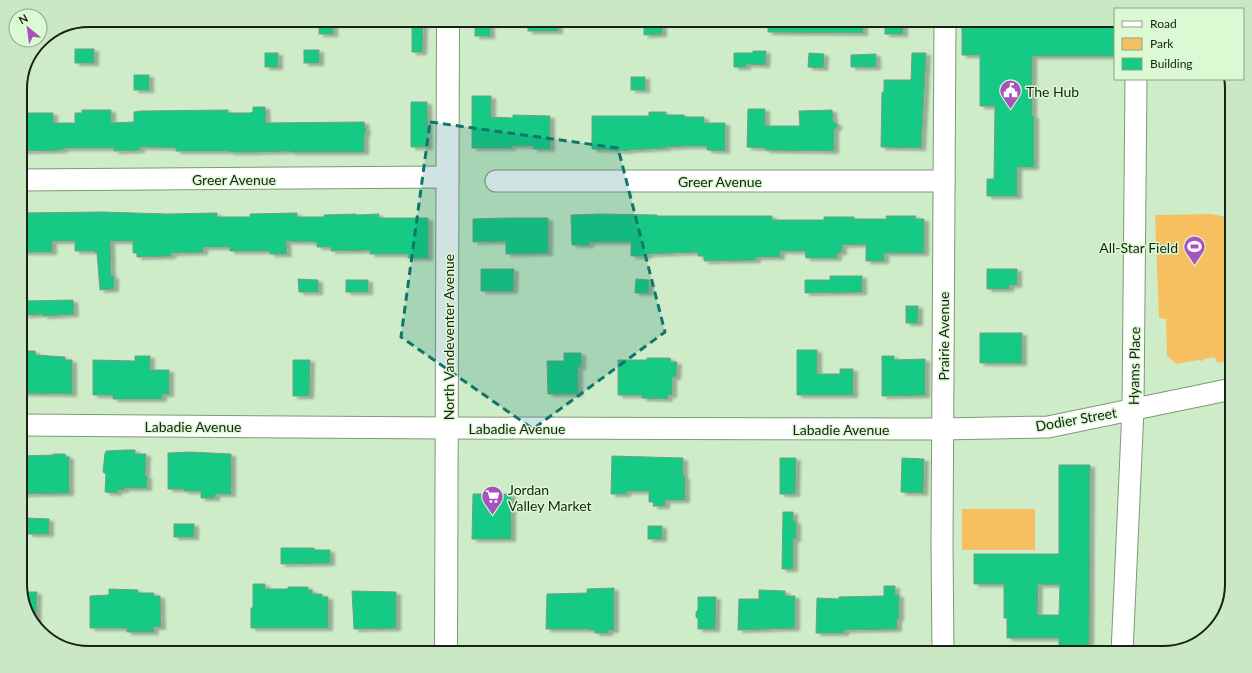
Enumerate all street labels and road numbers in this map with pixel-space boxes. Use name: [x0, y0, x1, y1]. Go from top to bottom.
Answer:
street label: Greer Avenue: [192, 171, 276, 188]
street label: Greer Avenue: [678, 173, 762, 190]
street label: North Vandeventer Avenue: [440, 254, 457, 420]
street label: Prairie Avenue: [935, 292, 952, 380]
street label: Hyams Place: [1125, 327, 1143, 405]
street label: Dodier Street: [1034, 403, 1118, 435]
street label: Labadie Avenue: [145, 418, 242, 435]
street label: Labadie Avenue: [469, 420, 566, 437]
street label: Labadie Avenue: [793, 421, 890, 438]

